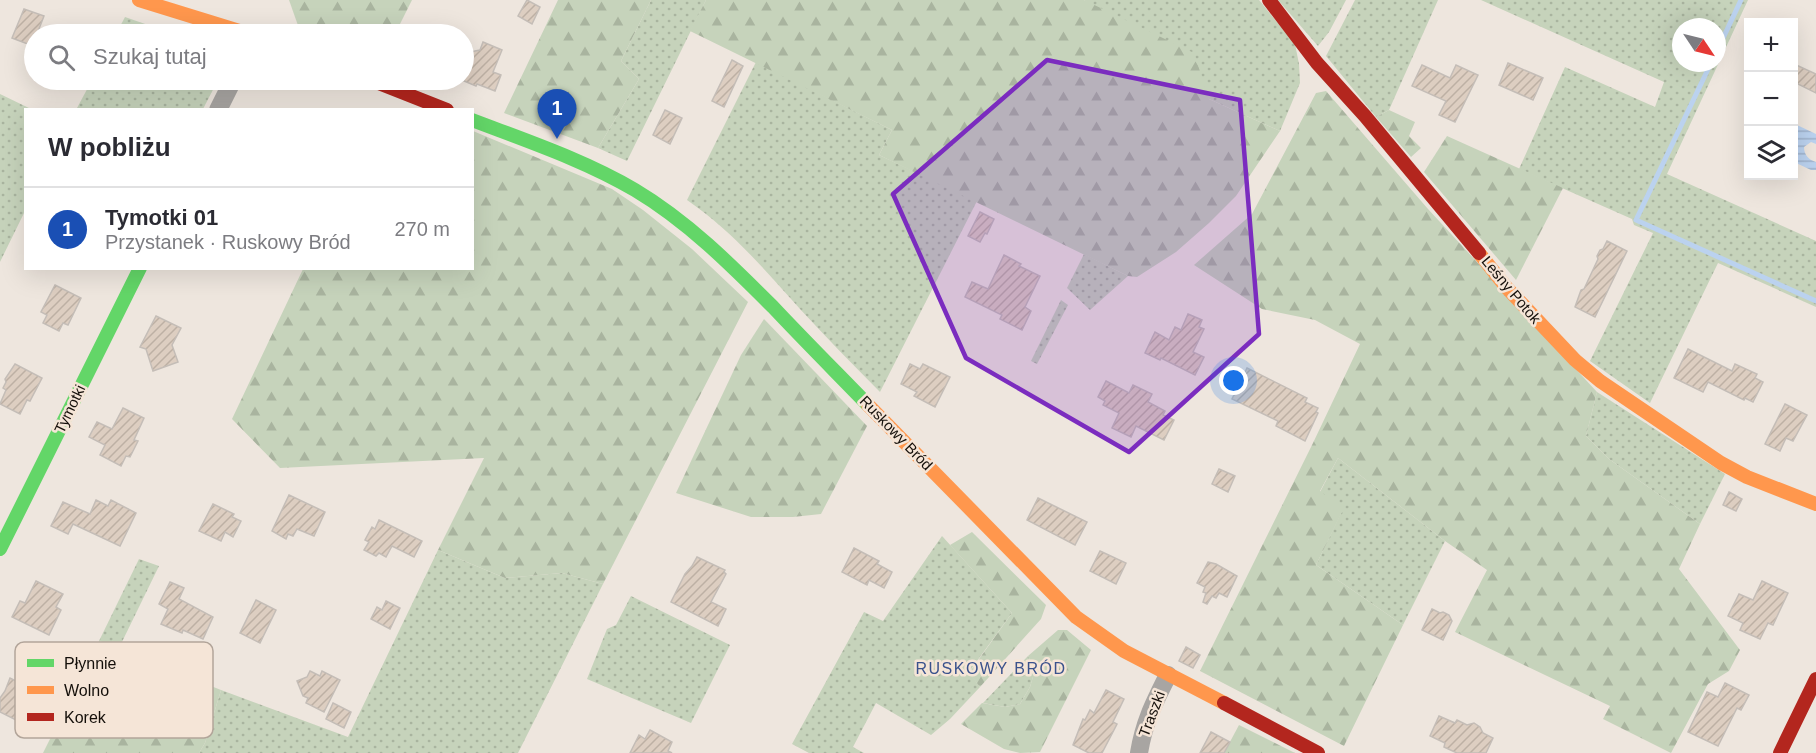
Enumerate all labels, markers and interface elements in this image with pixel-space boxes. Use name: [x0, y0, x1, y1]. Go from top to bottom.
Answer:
north arrow: [1672, 18, 1726, 72]
map controls: [1744, 18, 1798, 180]
button: +: [1744, 18, 1798, 72]
search box: [24, 24, 474, 90]
icon: search: [45, 41, 78, 74]
text: Szukaj tutaj: [93, 44, 207, 69]
button: −: [1744, 72, 1798, 126]
pin: 1: [538, 90, 576, 139]
button: layers: [1744, 126, 1798, 180]
text: W pobliżu: [48, 132, 171, 162]
text: Tymotki 01: [105, 205, 218, 230]
text: 1: [62, 218, 73, 240]
text: 270 m: [394, 218, 450, 240]
text: Przystanek · Ruskowy Bród: [105, 231, 351, 253]
street label: Leśny Potok: [1478, 253, 1545, 327]
your location: [1219, 366, 1248, 395]
street label: Tymotki: [51, 382, 89, 436]
street label: Ruskowy Bród: [857, 392, 936, 473]
legend: [15, 642, 213, 738]
text: Płynnie: [64, 655, 117, 672]
district label: RUSKOWY BRÓD: [915, 659, 1067, 677]
text: Wolno: [64, 682, 109, 699]
street label: Traszki: [1135, 688, 1168, 739]
text: Korek: [64, 709, 107, 726]

